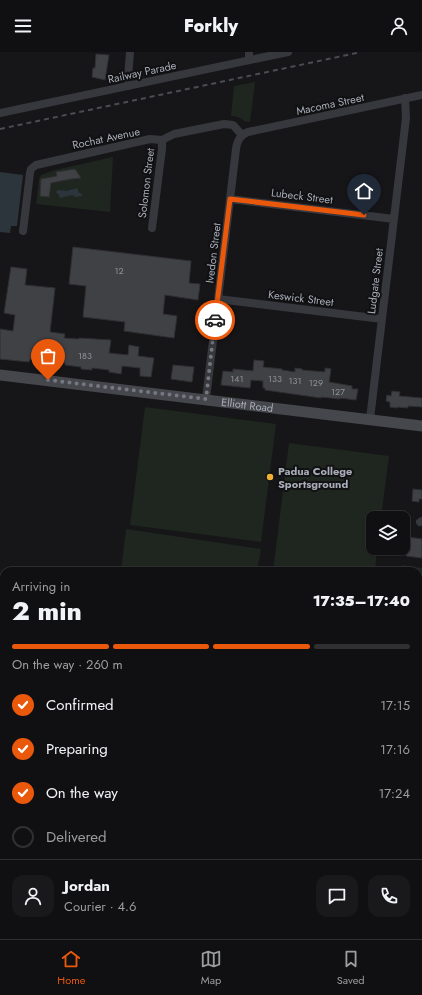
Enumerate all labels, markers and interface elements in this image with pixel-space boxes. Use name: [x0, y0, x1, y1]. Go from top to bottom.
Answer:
text: Forkly: [184, 13, 238, 39]
icon: menu: [12, 15, 34, 37]
icon: person: [388, 15, 410, 37]
street label: Railway Parade: [106, 57, 178, 87]
street label: Macoma Street: [295, 89, 366, 119]
street label: Rochat Avenue: [71, 123, 142, 153]
street label: Solomon Street: [134, 147, 158, 219]
pin: [347, 174, 381, 215]
icon: home: [353, 180, 375, 202]
street label: Lubeck Street: [270, 184, 334, 208]
street label: Ivedon Street: [201, 222, 225, 284]
street label: Ludgate Street: [363, 247, 387, 315]
house number: 12: [114, 264, 124, 277]
street label: Keswick Street: [267, 286, 335, 310]
courier: [195, 300, 235, 340]
icon: car: [204, 309, 226, 331]
pin: [31, 339, 65, 380]
icon: bag: [37, 345, 59, 367]
house number: 183: [78, 349, 92, 362]
house number: 141: [230, 372, 244, 385]
house number: 133: [268, 372, 282, 385]
house number: 131: [288, 374, 302, 387]
house number: 129: [309, 376, 323, 389]
house number: 127: [331, 385, 345, 398]
street label: Elliott Road: [220, 394, 274, 416]
place label: Padua College Sportsground: [278, 463, 352, 492]
marker: Padua College Sportsground: [265, 472, 275, 482]
map controls: [366, 511, 410, 555]
button: layers: [366, 511, 410, 555]
text: Arriving in: [12, 577, 70, 596]
text: 17:35–17:40: [313, 590, 410, 612]
text: 2 min: [12, 592, 82, 630]
text: On the way · 260 m: [12, 655, 123, 674]
icon: check: [12, 694, 34, 716]
text: Confirmed: [46, 694, 114, 716]
text: 17:15: [380, 696, 410, 715]
icon: check: [12, 738, 34, 760]
text: Preparing: [46, 738, 108, 760]
text: 17:16: [380, 740, 410, 759]
icon: check: [12, 782, 34, 804]
text: On the way: [46, 782, 118, 804]
text: 17:24: [378, 784, 410, 803]
text: Delivered: [46, 826, 107, 848]
button: person: [12, 875, 54, 917]
text: Jordan: [64, 875, 110, 897]
button: chat: [316, 875, 358, 917]
button: phone: [368, 875, 410, 917]
text: Courier · 4.6: [64, 897, 137, 916]
tab: Home: [57, 948, 85, 988]
tab: Map: [200, 948, 222, 988]
tab: Saved: [337, 948, 365, 988]

